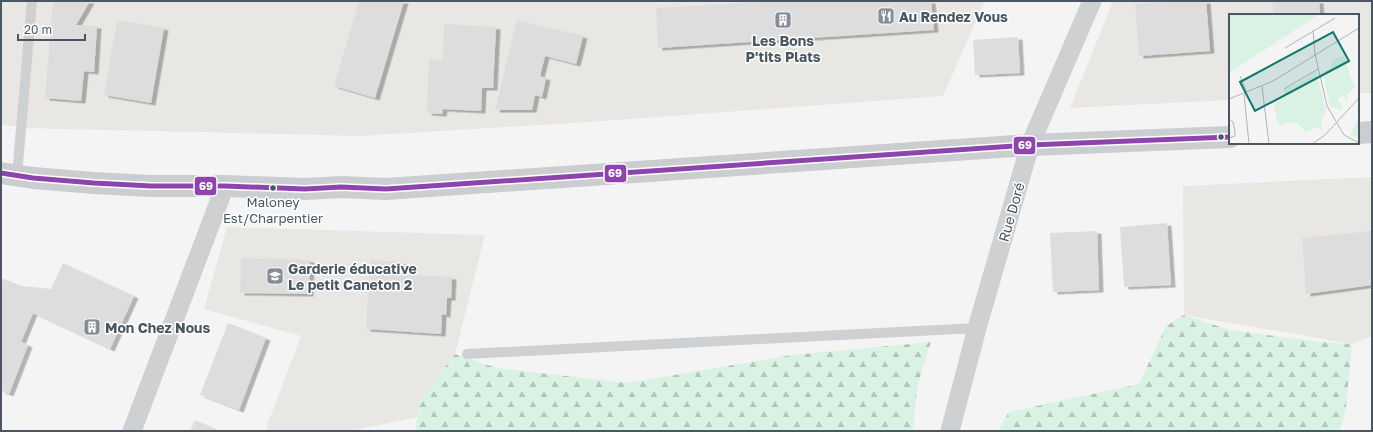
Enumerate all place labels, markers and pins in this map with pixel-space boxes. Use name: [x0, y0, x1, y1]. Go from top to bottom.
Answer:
restaurant icon: Au Rendez Vous: [876, 6, 896, 26]
place label: Au Rendez Vous: [899, 8, 1008, 25]
building icon: Les Bons P'tits Plats: [773, 10, 793, 30]
place label: Les Bons P'tits Plats: [745, 32, 821, 65]
unlabelled marker: [1216, 132, 1226, 142]
marker: Maloney Est/Charpentier: [268, 183, 278, 193]
place label: Maloney Est/Charpentier: [223, 194, 323, 226]
place label: Garderie éducative Le petit Caneton 2: [288, 260, 417, 293]
school or university icon: Garderie éducative Le petit Caneton 2: [265, 266, 285, 286]
building icon: Mon Chez Nous: [82, 317, 102, 337]
place label: Mon Chez Nous: [105, 319, 210, 336]

